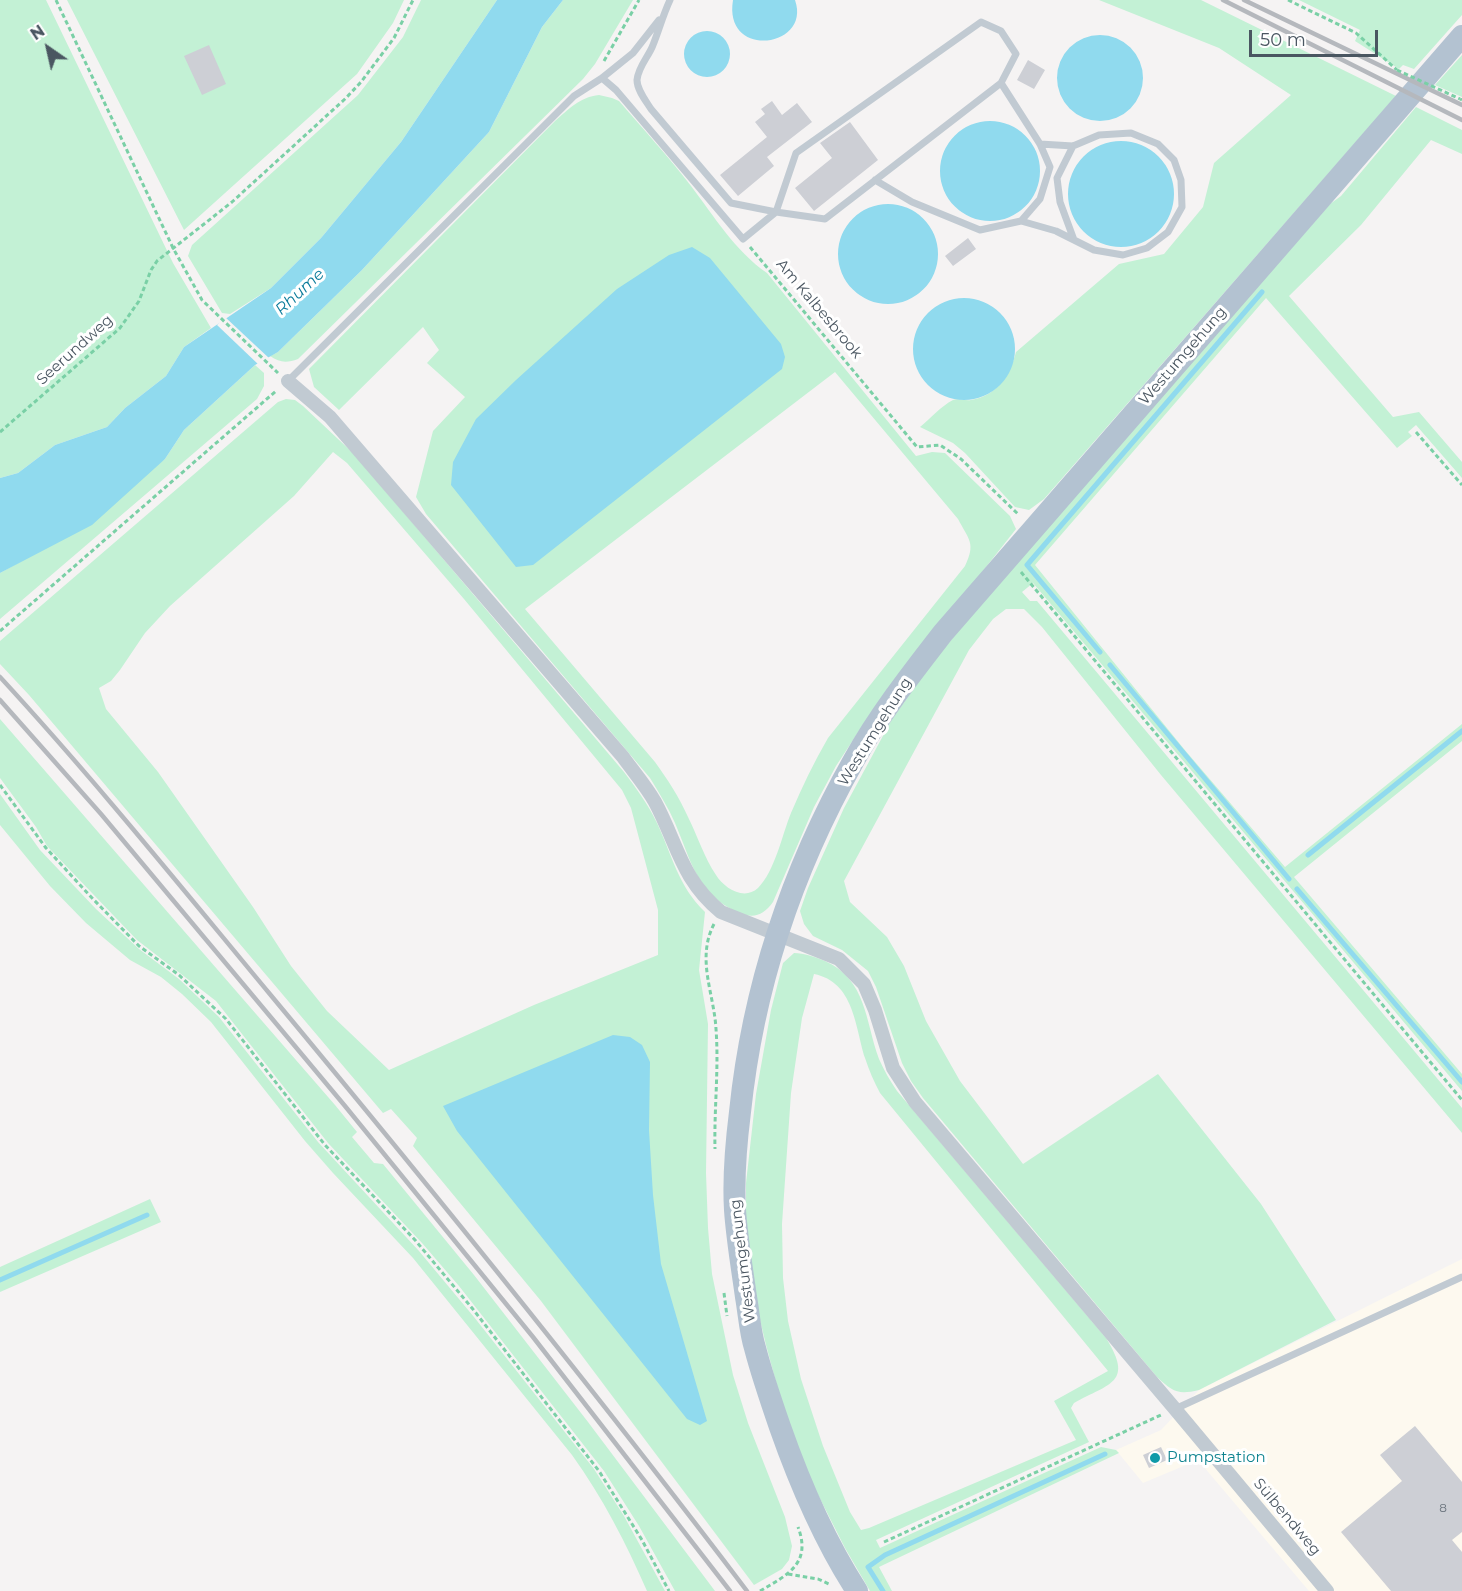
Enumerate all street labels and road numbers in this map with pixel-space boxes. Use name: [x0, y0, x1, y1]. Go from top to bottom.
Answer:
street label: Am Kalbesbrook: [772, 256, 866, 362]
street label: Westumgehung: [1135, 303, 1231, 409]
street label: Seerundweg: [33, 311, 117, 389]
street label: Westumgehung: [834, 675, 916, 789]
street label: Westumgehung: [726, 1198, 760, 1324]
street label: Sülbendweg: [1250, 1475, 1324, 1559]

